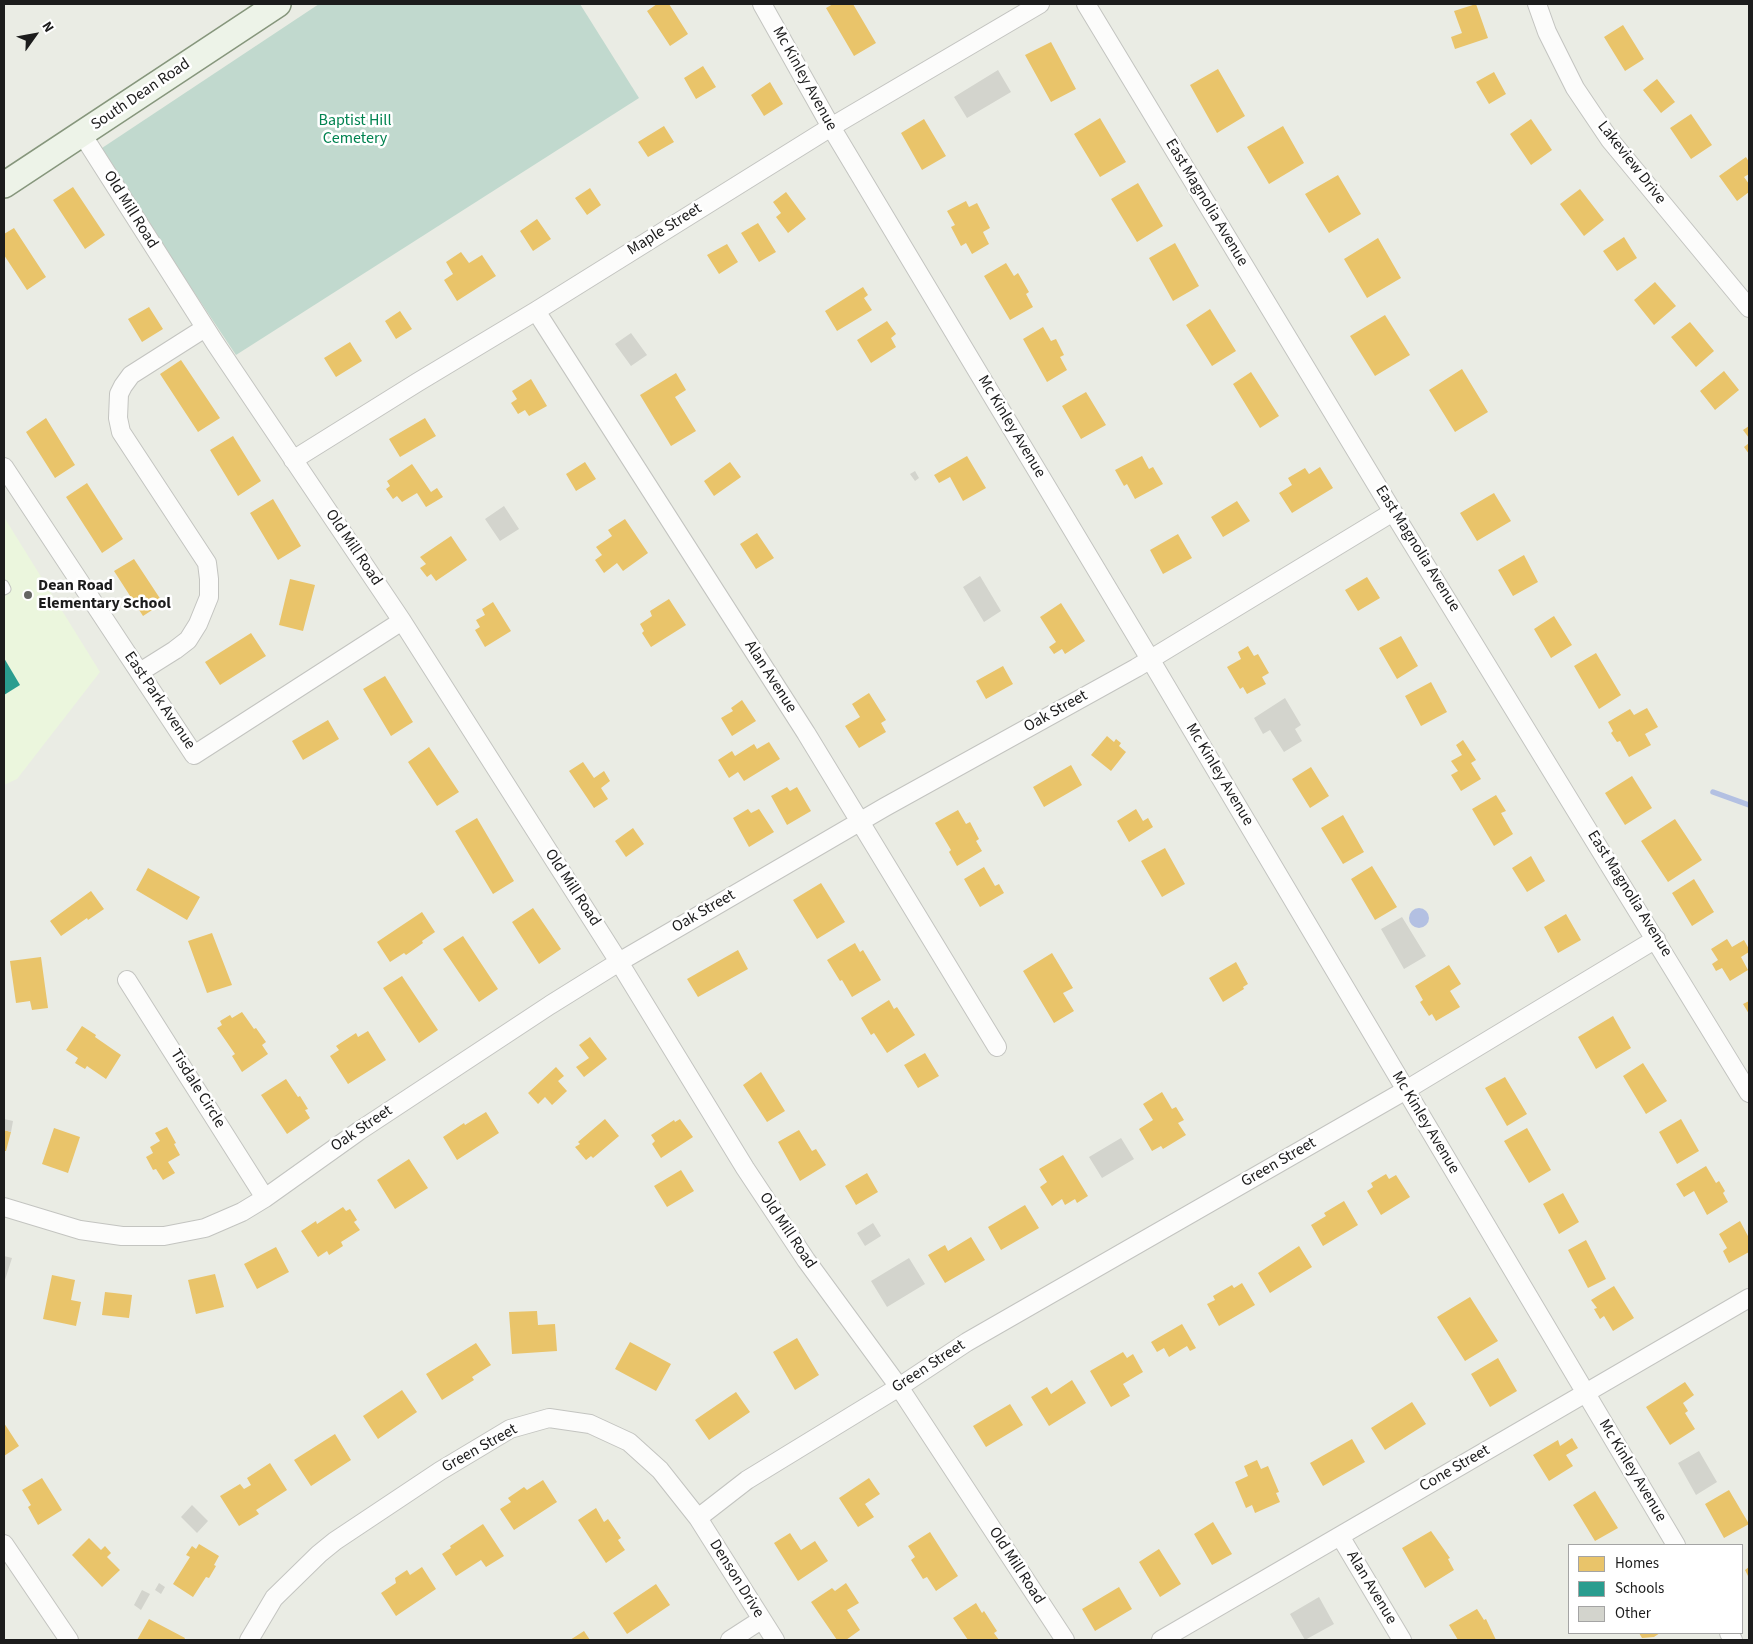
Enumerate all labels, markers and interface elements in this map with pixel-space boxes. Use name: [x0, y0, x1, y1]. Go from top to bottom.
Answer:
north arrow: [10, 10, 60, 60]
text: N: [37, 18, 59, 36]
street label: Mc Kinley Avenue: [767, 24, 841, 134]
street label: South Dean Road: [88, 55, 194, 135]
park label: Baptist Hill Cemetery: [319, 111, 391, 149]
street label: Lakeview Drive: [1593, 118, 1669, 208]
street label: East Magnolia Avenue: [1160, 136, 1252, 270]
street label: Old Mill Road: [99, 168, 161, 252]
street label: Maple Street: [624, 200, 706, 260]
street label: Mc Kinley Avenue: [973, 372, 1049, 482]
street label: East Magnolia Avenue: [1370, 482, 1464, 616]
street label: Old Mill Road: [320, 506, 386, 590]
place label: Dean Road Elementary School: [38, 576, 171, 614]
marker: Dean Road Elementary School: [22, 589, 34, 601]
street label: Alan Avenue: [740, 637, 800, 717]
street label: East Park Avenue: [119, 648, 199, 754]
street label: Oak Street: [1021, 687, 1091, 737]
street label: Mc Kinley Avenue: [1181, 720, 1257, 830]
street label: East Magnolia Avenue: [1582, 827, 1676, 961]
street label: Old Mill Road: [540, 846, 604, 930]
street label: Oak Street: [669, 886, 739, 938]
street label: Tisdale Circle: [165, 1046, 229, 1132]
street label: Mc Kinley Avenue: [1387, 1068, 1463, 1178]
street label: Oak Street: [328, 1101, 396, 1157]
street label: Green Street: [1238, 1134, 1320, 1192]
street label: Old Mill Road: [754, 1189, 820, 1273]
street label: Green Street: [889, 1336, 969, 1398]
street label: Mc Kinley Avenue: [1594, 1416, 1670, 1526]
street label: Green Street: [439, 1420, 521, 1478]
street label: Cone Street: [1417, 1441, 1493, 1497]
street label: Old Mill Road: [984, 1524, 1048, 1608]
street label: Denson Drive: [704, 1536, 768, 1622]
legend: [1568, 1544, 1743, 1634]
street label: Alan Avenue: [1342, 1548, 1400, 1628]
text: Homes: [1615, 1553, 1659, 1574]
text: Schools: [1615, 1578, 1664, 1599]
text: Other: [1615, 1603, 1651, 1624]

